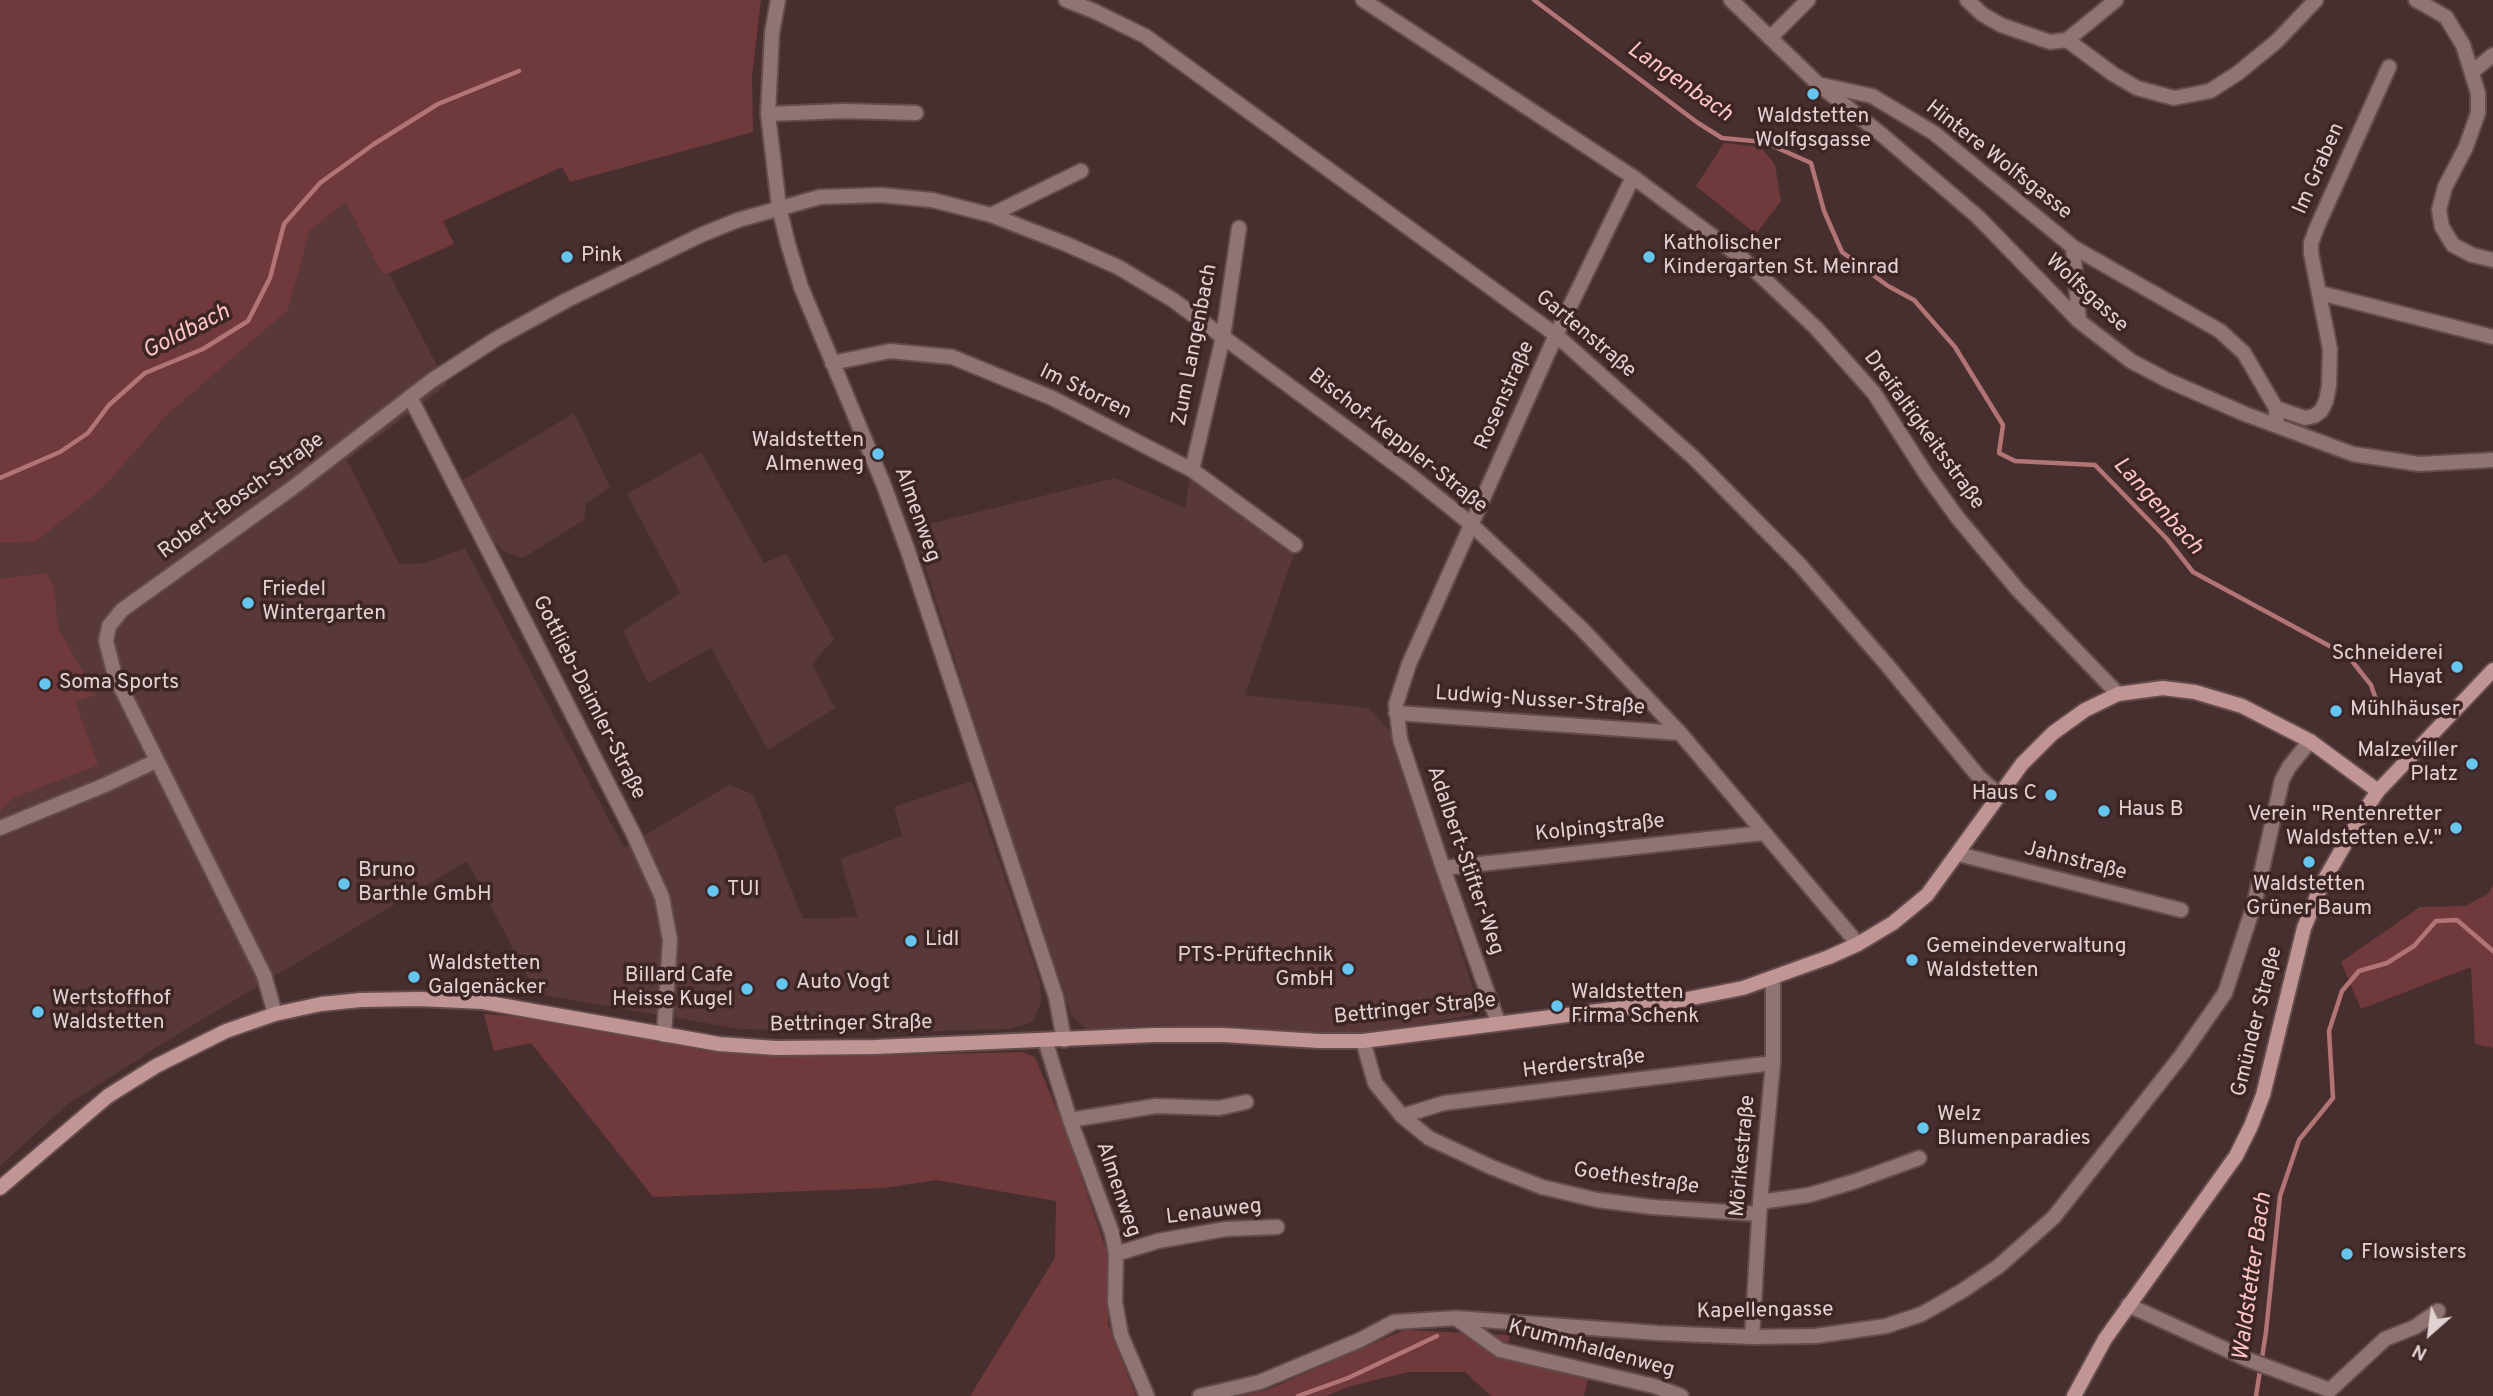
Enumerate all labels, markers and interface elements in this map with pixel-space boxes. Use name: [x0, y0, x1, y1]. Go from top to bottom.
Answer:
water label: Langenbach: [1621, 37, 1737, 129]
marker: Waldstetten Wolfgsgasse: [1805, 86, 1821, 102]
street label: Hintere Wolfsgasse: [1920, 96, 2076, 226]
place label: Waldstetten Wolfgsgasse: [1755, 105, 1871, 155]
street label: Im Graben: [2289, 119, 2351, 219]
place label: Katholischer Kindergarten St. Meinrad: [1663, 232, 1899, 282]
place label: Pink: [581, 244, 623, 270]
marker: Pink: [559, 249, 575, 265]
marker: Katholischer Kindergarten St. Meinrad: [1641, 249, 1657, 265]
street label: Wolfsgasse: [2039, 249, 2133, 339]
street label: Zum Langenbach: [1168, 262, 1224, 428]
street label: Gartenstraße: [1530, 286, 1640, 384]
water label: Goldbach: [139, 299, 235, 367]
street label: Rosenstraße: [1471, 338, 1541, 454]
street label: Dreifaltigkeitsstraße: [1857, 347, 1989, 515]
street label: Im Storren: [1035, 360, 1135, 426]
street label: Bischof-Keppler-Straße: [1302, 364, 1492, 520]
street label: Robert-Bosch-Straße: [154, 428, 330, 566]
place label: Waldstetten Almenweg: [751, 429, 864, 479]
marker: Waldstetten Almenweg: [870, 446, 886, 462]
water label: Langenbach: [2106, 452, 2208, 562]
street label: Almenweg: [887, 464, 945, 566]
place label: Friedel Wintergarten: [262, 578, 386, 628]
street label: Gottlieb-Daimler-Straße: [526, 592, 650, 804]
marker: Friedel Wintergarten: [240, 595, 256, 611]
place label: Schneiderei Hayat: [2332, 642, 2443, 692]
marker: Schneiderei Hayat: [2449, 659, 2465, 675]
place label: Soma Sports: [59, 671, 179, 697]
marker: Soma Sports: [37, 676, 53, 692]
street label: Ludwig-Nusser-Straße: [1434, 682, 1646, 722]
place label: Mühlhäuser: [2350, 698, 2460, 724]
marker: Mühlhäuser: [2328, 703, 2344, 719]
place label: Malzeviller Platz: [2357, 739, 2458, 789]
marker: Malzeviller Platz: [2464, 756, 2480, 772]
street label: Adalbert-Stifter-Weg: [1420, 763, 1508, 959]
place label: Haus C: [1972, 782, 2037, 808]
marker: Haus C: [2043, 787, 2059, 803]
place label: Haus B: [2118, 798, 2183, 824]
marker: Haus B: [2096, 803, 2112, 819]
place label: Verein "Rentenretter Waldstetten e.V.": [2248, 803, 2442, 853]
street label: Kolpingstraße: [1534, 810, 1666, 848]
marker: Verein "Rentenretter Waldstetten e.V.": [2448, 820, 2464, 836]
street label: Jahnstraße: [2021, 837, 2129, 887]
marker: Waldstetten Grüner Baum: [2301, 854, 2317, 870]
place label: Bruno Barthle GmbH: [358, 859, 492, 909]
place label: Waldstetten Grüner Baum: [2246, 873, 2372, 923]
marker: Bruno Barthle GmbH: [336, 876, 352, 892]
place label: TUI: [727, 878, 760, 904]
marker: TUI: [705, 883, 721, 899]
place label: Lidl: [925, 928, 959, 954]
marker: Lidl: [903, 933, 919, 949]
place label: Gemeindeverwaltung Waldstetten: [1926, 935, 2127, 985]
place label: PTS-Prüftechnik GmbH: [1178, 944, 1334, 994]
street label: Gmünder Straße: [2227, 944, 2289, 1100]
place label: Waldstetten Galgenäcker: [428, 952, 546, 1002]
marker: Gemeindeverwaltung Waldstetten: [1904, 952, 1920, 968]
marker: PTS-Prüftechnik GmbH: [1340, 961, 1356, 977]
place label: Billard Cafe Heisse Kugel: [612, 964, 733, 1014]
marker: Waldstetten Galgenäcker: [406, 969, 422, 985]
place label: Auto Vogt: [796, 971, 890, 997]
marker: Auto Vogt: [774, 976, 790, 992]
marker: Billard Cafe Heisse Kugel: [739, 981, 755, 997]
place label: Waldstetten Firma Schenk: [1571, 981, 1699, 1031]
place label: Wertstoffhof Waldstetten: [52, 987, 171, 1037]
street label: Bettringer Straße: [1333, 989, 1497, 1031]
marker: Waldstetten Firma Schenk: [1549, 998, 1565, 1014]
marker: Wertstoffhof Waldstetten: [30, 1004, 46, 1020]
street label: Bettringer Straße: [769, 1011, 933, 1039]
street label: Herderstraße: [1521, 1045, 1647, 1085]
street label: Mörikestraße: [1726, 1094, 1762, 1218]
place label: Welz Blumenparadies: [1937, 1103, 2091, 1153]
marker: Welz Blumenparadies: [1915, 1120, 1931, 1136]
street label: Almenweg: [1089, 1139, 1145, 1241]
street label: Goethestraße: [1571, 1159, 1701, 1201]
water label: Waldstetter Bach: [2229, 1191, 2279, 1363]
street label: Lenauweg: [1165, 1195, 1263, 1231]
place label: Flowsisters: [2361, 1241, 2467, 1267]
marker: Flowsisters: [2339, 1246, 2355, 1262]
street label: Kapellengasse: [1696, 1298, 1834, 1326]
north arrow: [2395, 1298, 2465, 1368]
street label: Krummhaldenweg: [1505, 1316, 1677, 1384]
text: N: [2408, 1338, 2432, 1365]

